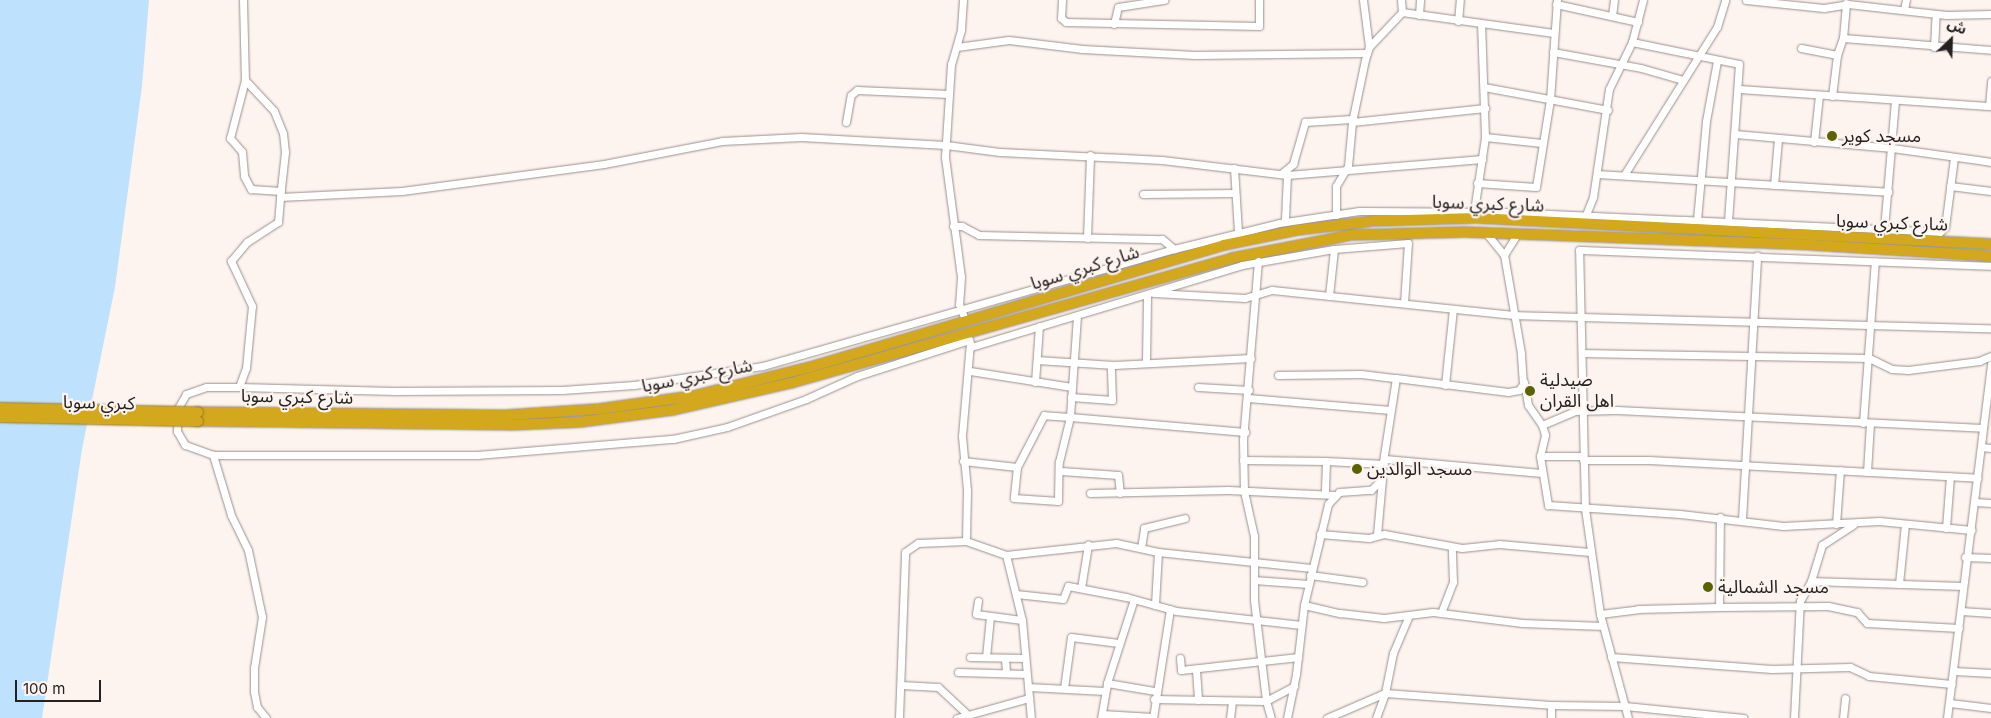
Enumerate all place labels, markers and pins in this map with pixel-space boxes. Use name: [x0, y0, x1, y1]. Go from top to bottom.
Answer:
place label: مسجد كوير: [1842, 125, 1921, 147]
marker: مسجد كوير: [1826, 130, 1838, 142]
place label: صيدلية اهل القران: [1540, 370, 1614, 412]
marker: صيدلية اهل القران: [1524, 385, 1536, 397]
place label: مسجد الوالدين: [1367, 458, 1472, 480]
marker: مسجد الوالدين: [1351, 463, 1363, 475]
place label: مسجد الشمالية: [1718, 576, 1829, 598]
marker: مسجد الشمالية: [1702, 581, 1714, 593]

